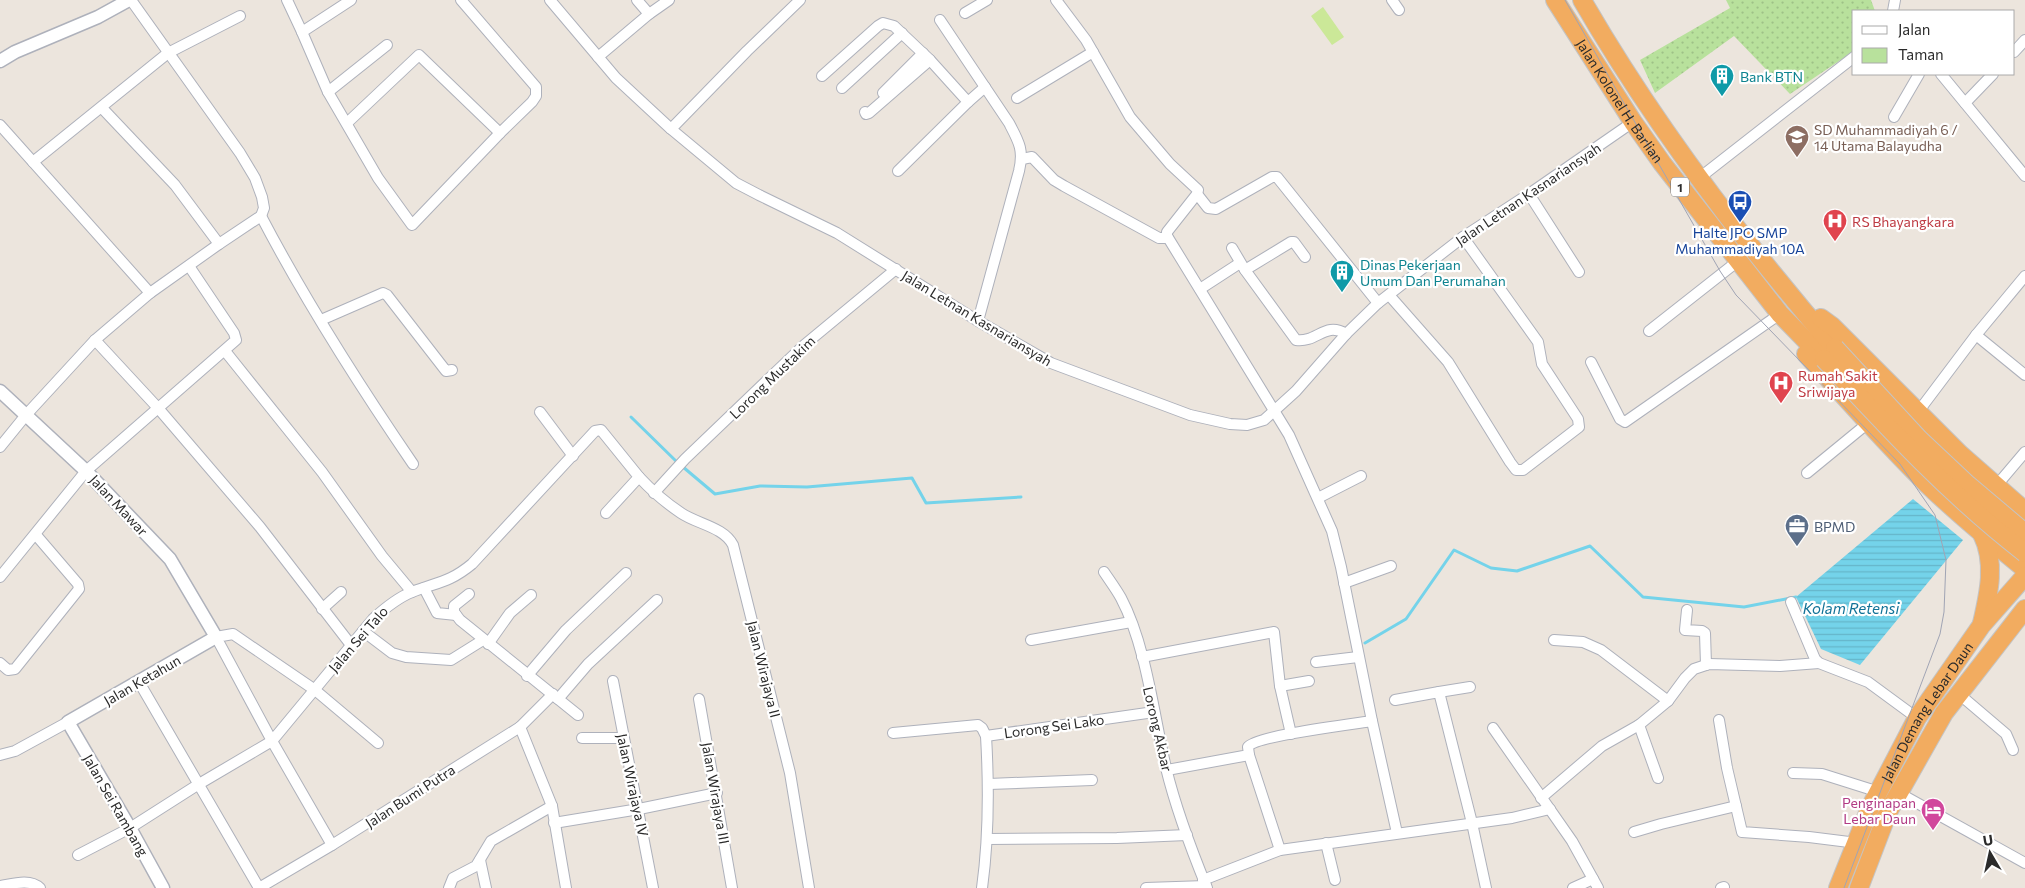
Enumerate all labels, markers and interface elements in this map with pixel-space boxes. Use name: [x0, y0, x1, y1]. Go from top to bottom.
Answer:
legend: [1852, 10, 2015, 75]
text: Jalan: [1898, 20, 1930, 38]
street label: Jalan Kolonel H. Barlian: [1573, 35, 1667, 166]
text: Taman: [1898, 45, 1944, 63]
building icon: Bank BTN: [1709, 63, 1735, 97]
place label: Bank BTN: [1740, 68, 1803, 85]
place label: SD Muhammadiyah 6 / 14 Utama Balayudha: [1814, 121, 1958, 154]
school or university icon: SD Muhammadiyah 6 / 14 Utama Balayudha: [1784, 124, 1810, 158]
street label: Jalan Letnan Kasnariansyah: [1452, 139, 1604, 249]
road number: 1: [1671, 178, 1689, 196]
bus stop icon: Halte JPO SMP Muhammadiyah 10A: [1727, 189, 1753, 223]
hospital icon: RS Bhayangkara: [1822, 208, 1848, 242]
place label: RS Bhayangkara: [1852, 213, 1954, 230]
place label: Halte JPO SMP Muhammadiyah 10A: [1675, 224, 1805, 257]
place label: Dinas Pekerjaan Umum Dan Perumahan: [1360, 256, 1506, 289]
building icon: Dinas Pekerjaan Umum Dan Perumahan: [1329, 259, 1355, 293]
street label: Jalan Letnan Kasnariansyah: [899, 266, 1055, 370]
street label: Lorong Mustakim: [726, 332, 818, 422]
place label: Rumah Sakit Sriwijaya: [1798, 367, 1878, 400]
hospital icon: Rumah Sakit Sriwijaya: [1768, 370, 1794, 404]
street label: Jalan Mawar: [86, 471, 152, 539]
office icon: BPMD: [1784, 513, 1810, 547]
place label: BPMD: [1814, 518, 1855, 535]
water label: Kolam Retensi: [1803, 599, 1900, 617]
street label: Jalan Sei Talo: [325, 603, 391, 675]
street label: Jalan Wirajaya II: [744, 619, 784, 719]
street label: Jalan Demang Lebar Daun: [1877, 638, 1976, 784]
street label: Jalan Ketahun: [100, 651, 184, 709]
street label: Lorong Akbar: [1140, 685, 1176, 774]
street label: Lorong Sei Lako: [1003, 711, 1105, 741]
street label: Jalan Wirajaya IV: [614, 732, 652, 838]
street label: Jalan Wirajaya III: [699, 741, 733, 845]
street label: Jalan Sei Rambang: [80, 751, 152, 859]
street label: Jalan Bumi Putra: [362, 761, 458, 831]
place label: Penginapan Lebar Daun: [1842, 794, 1916, 827]
hotel icon: Penginapan Lebar Daun: [1920, 797, 1946, 831]
north arrow: [1965, 828, 2015, 878]
text: U: [1982, 830, 1994, 849]

